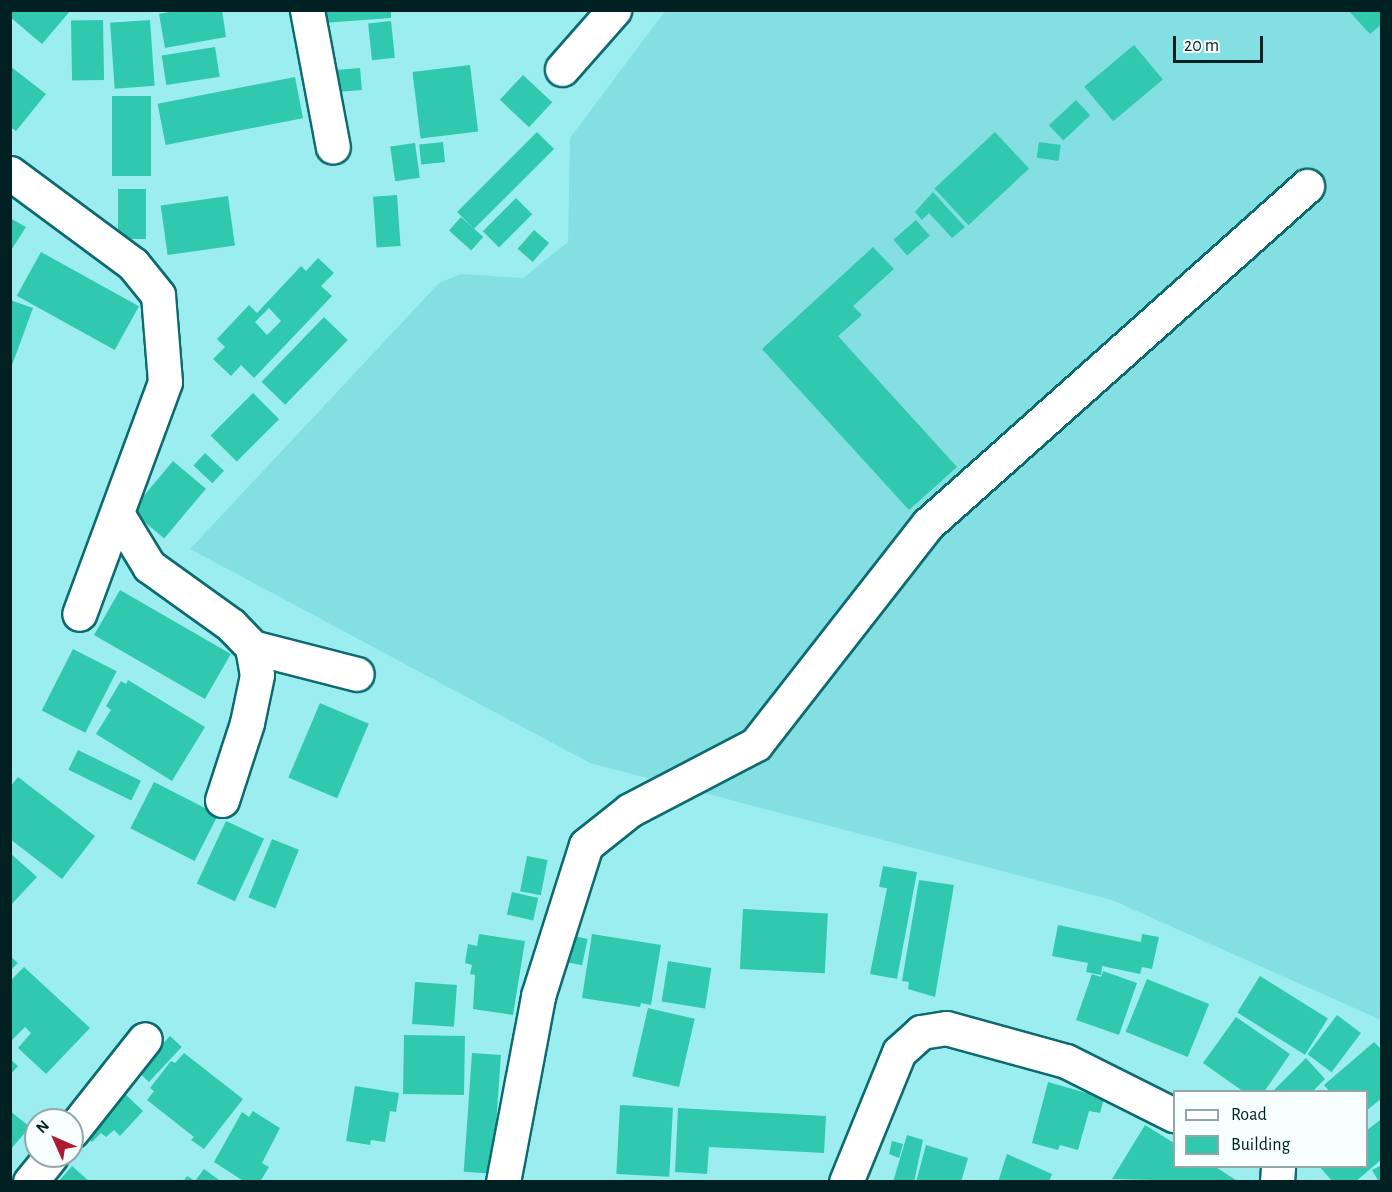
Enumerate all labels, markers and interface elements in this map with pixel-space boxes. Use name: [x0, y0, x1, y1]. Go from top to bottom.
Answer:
scale bar: [1176, 24, 1266, 62]
text: 20 m: [1184, 37, 1219, 55]
legend: [1173, 1090, 1368, 1168]
text: Road: [1231, 1106, 1267, 1124]
north arrow: [24, 1108, 84, 1168]
text: N: [33, 1117, 52, 1136]
text: Building: [1231, 1136, 1290, 1154]

